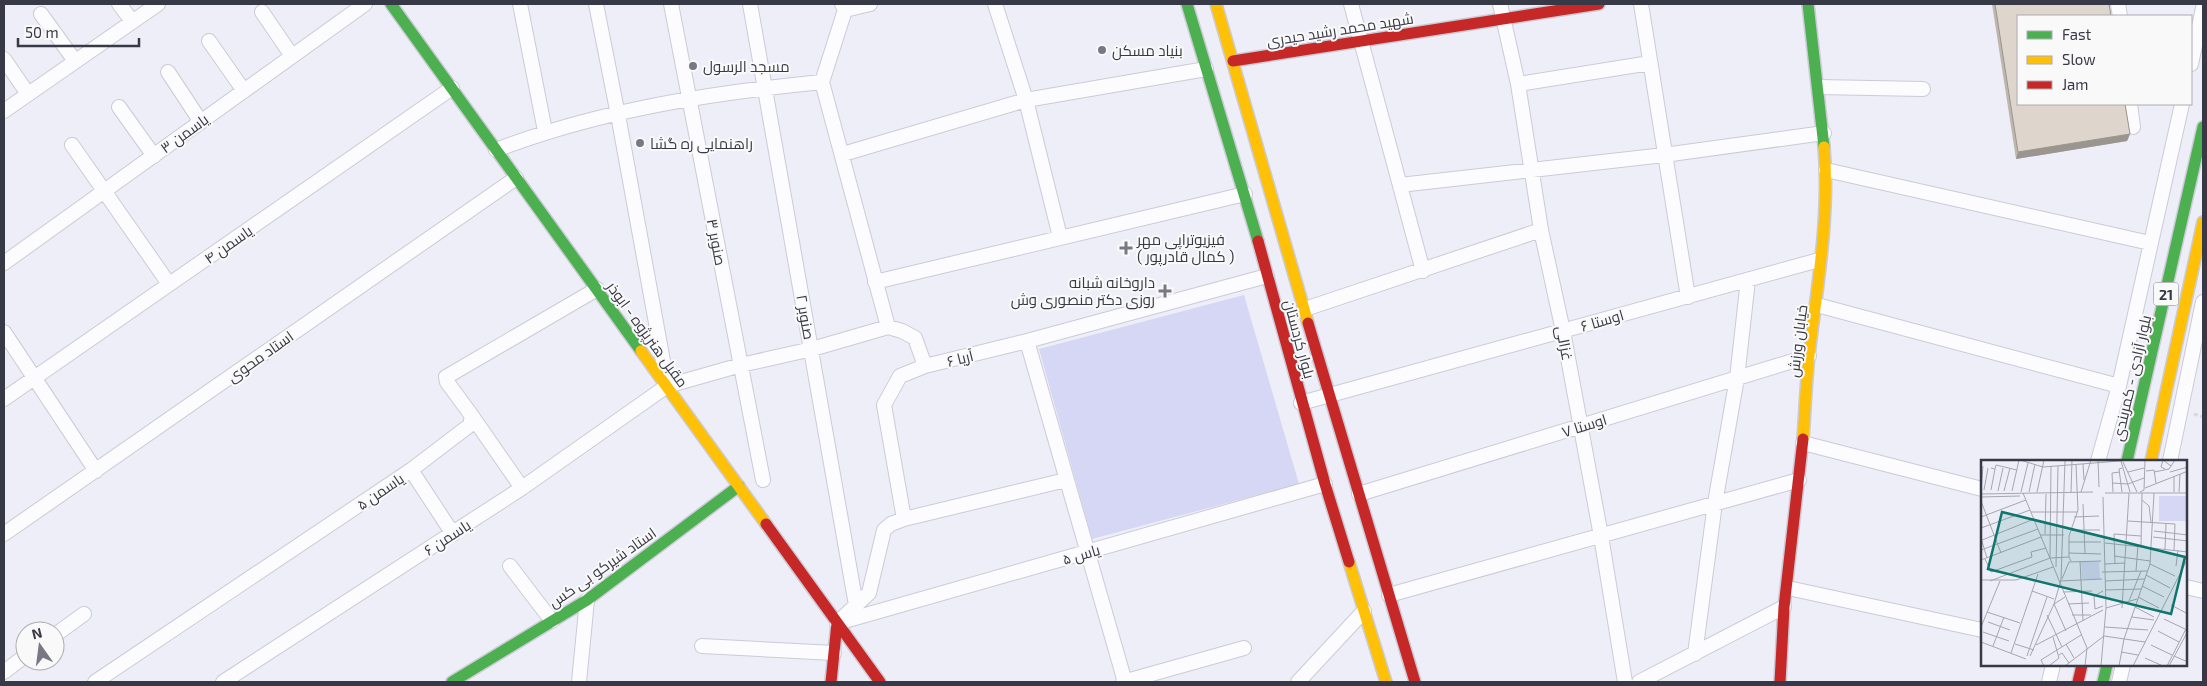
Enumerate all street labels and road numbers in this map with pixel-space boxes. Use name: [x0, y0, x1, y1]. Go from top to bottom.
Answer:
street label: شهید محمد رشید حیدری: [1265, 8, 1415, 51]
street label: یاسمن ۳: [156, 110, 213, 158]
street label: صنوبر ۳: [703, 217, 730, 267]
street label: یاسمن ۴: [200, 221, 257, 269]
street label: مقبل هنرپژوه - ابوذر: [601, 277, 692, 392]
road number: 21: [2154, 282, 2178, 306]
street label: صنوبر ۲: [792, 293, 819, 341]
street label: بلوار کردستان: [1279, 298, 1319, 381]
street label: خیابان ورزش: [1784, 304, 1812, 379]
street label: اوستا ۶: [1578, 305, 1626, 336]
street label: بلوار آزادی - کمربندی: [2108, 313, 2156, 443]
street label: غزالی: [1551, 324, 1577, 362]
street label: استاد محوی: [223, 327, 298, 387]
street label: آریا ۶: [945, 346, 975, 371]
street label: اوستا ۷: [1559, 410, 1609, 441]
street label: یاسمن ۵: [353, 469, 408, 515]
street label: یاسمن ۶: [420, 515, 475, 560]
street label: استاد شیرکو بی کس: [545, 523, 660, 613]
street label: یاس ۵: [1060, 540, 1102, 570]

